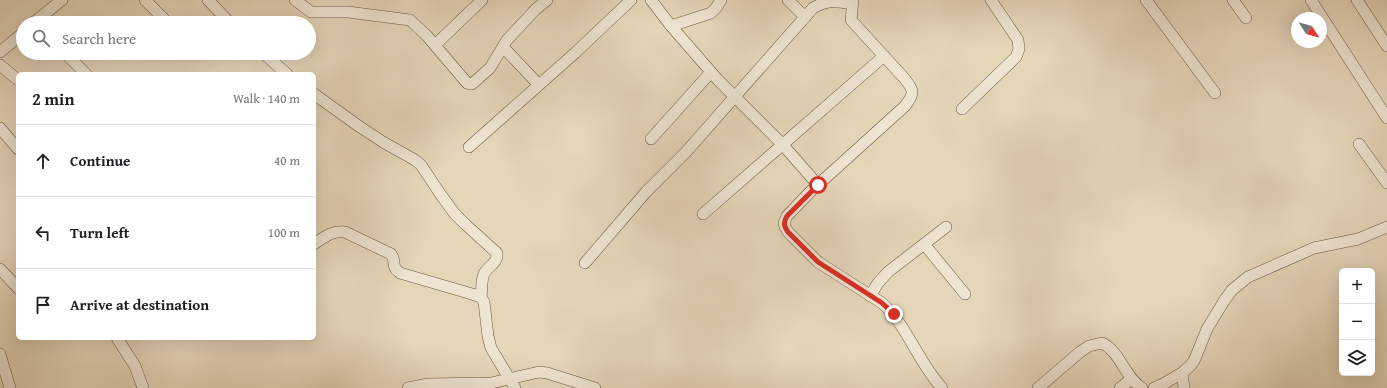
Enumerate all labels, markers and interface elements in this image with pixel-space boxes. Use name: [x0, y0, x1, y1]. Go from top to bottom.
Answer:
north arrow: [1291, 12, 1327, 48]
search box: [16, 16, 316, 60]
icon: search: [30, 27, 52, 49]
text: Search here: [62, 28, 136, 49]
text: 2 min: [32, 86, 74, 111]
text: Walk · 140 m: [233, 89, 300, 108]
icon: ahead: [32, 150, 54, 172]
text: Continue: [70, 150, 131, 171]
text: 40 m: [274, 151, 300, 170]
route start: [809, 176, 827, 194]
icon: left: [32, 222, 54, 244]
text: Turn left: [70, 222, 129, 243]
text: 100 m: [268, 223, 300, 242]
map controls: [1339, 268, 1375, 376]
button: +: [1339, 268, 1375, 304]
icon: arrive: [32, 294, 54, 316]
text: Arrive at destination: [70, 294, 209, 315]
button: −: [1339, 304, 1375, 340]
route end: [885, 305, 903, 323]
button: layers: [1339, 340, 1375, 376]

